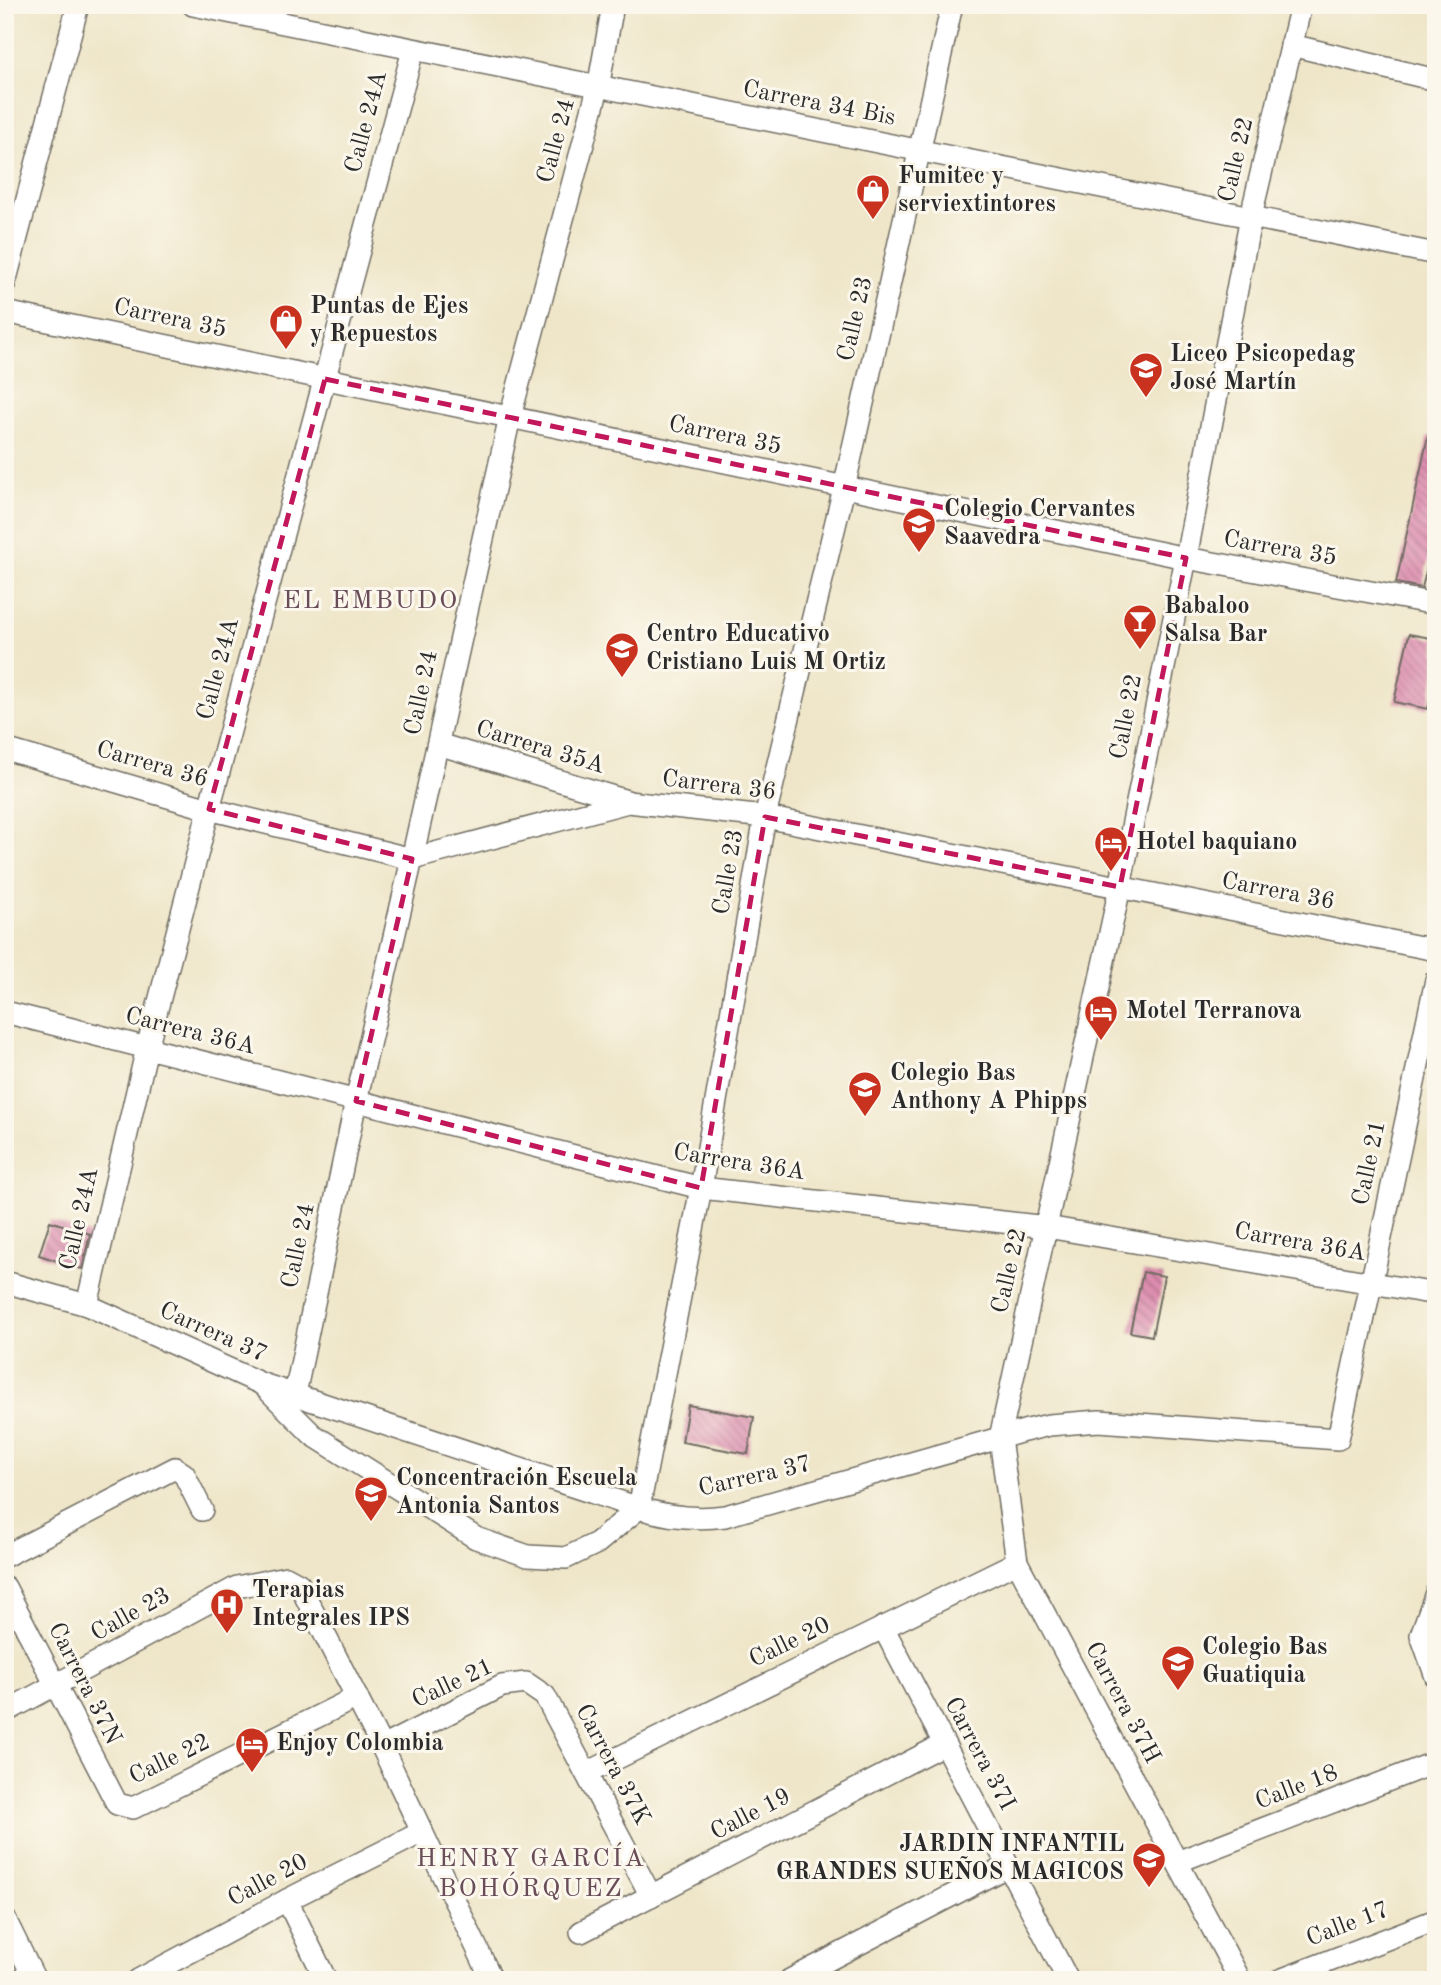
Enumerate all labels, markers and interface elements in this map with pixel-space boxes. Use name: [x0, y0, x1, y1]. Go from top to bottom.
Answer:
street label: Calle 24A: [342, 68, 392, 176]
street label: Carrera 34 Bis: [741, 77, 897, 131]
street label: Calle 24: [534, 96, 580, 186]
street label: Calle 22: [1216, 115, 1258, 205]
place label: Fumitec y serviextintores: [898, 165, 1056, 217]
shop icon: Fumitec y serviextintores: [854, 172, 892, 221]
street label: Calle 23: [835, 274, 877, 364]
street label: Carrera 35: [111, 295, 229, 343]
place label: Puntas de Ejes y Repuestos: [310, 295, 468, 347]
shop icon: Puntas de Ejes y Repuestos: [267, 302, 305, 351]
place label: Liceo Psicopedag José Martín: [1170, 343, 1356, 395]
school or university icon: Liceo Psicopedag José Martín: [1127, 350, 1165, 399]
street label: Carrera 35: [666, 412, 784, 460]
place label: Colegio Cervantes Saavedra: [944, 498, 1135, 550]
school or university icon: Colegio Cervantes Saavedra: [900, 505, 938, 554]
street label: Carrera 35: [1221, 527, 1339, 571]
district label: EL EMBUDO: [283, 588, 459, 614]
place label: Babaloo Salsa Bar: [1164, 595, 1267, 647]
bar icon: Babaloo Salsa Bar: [1121, 602, 1159, 651]
street label: Calle 24A: [194, 615, 244, 723]
place label: Centro Educativo Cristiano Luis M Ortiz: [646, 623, 886, 675]
school or university icon: Centro Educativo Cristiano Luis M Ortiz: [603, 630, 641, 679]
street label: Calle 24: [401, 648, 443, 738]
street label: Calle 22: [1107, 672, 1147, 762]
street label: Carrera 35A: [473, 717, 607, 779]
street label: Carrera 36: [93, 738, 211, 792]
street label: Carrera 36: [661, 767, 777, 805]
hotel icon: Hotel baquiano: [1092, 824, 1130, 873]
street label: Calle 23: [710, 827, 748, 917]
place label: Hotel baquiano: [1136, 831, 1297, 855]
street label: Carrera 36: [1219, 869, 1337, 915]
hotel icon: Motel Terranova: [1082, 993, 1120, 1042]
place label: Motel Terranova: [1126, 1000, 1301, 1024]
street label: Carrera 36A: [122, 1004, 258, 1060]
place label: Colegio Bas Anthony A Phipps: [890, 1062, 1087, 1114]
school or university icon: Colegio Bas Anthony A Phipps: [846, 1069, 884, 1118]
street label: Calle 21: [1349, 1118, 1391, 1208]
street label: Carrera 36A: [671, 1141, 807, 1185]
street label: Calle 24A: [57, 1165, 103, 1273]
street label: Calle 24: [278, 1201, 320, 1291]
street label: Carrera 36A: [1232, 1220, 1368, 1266]
street label: Calle 22: [989, 1226, 1031, 1316]
street label: Carrera 37: [156, 1299, 270, 1367]
street label: Carrera 37: [696, 1452, 814, 1502]
place label: Concentración Escuela Antonia Santos: [396, 1467, 637, 1519]
school or university icon: Concentración Escuela Antonia Santos: [352, 1474, 390, 1523]
place label: Terapias Integrales IPS: [252, 1579, 410, 1631]
street label: Calle 23: [87, 1584, 175, 1646]
hospital icon: Terapias Integrales IPS: [208, 1586, 246, 1635]
street label: Calle 20: [746, 1613, 834, 1673]
street label: Carrera 37N: [43, 1619, 125, 1749]
place label: Colegio Bas Guatiquia: [1202, 1636, 1327, 1688]
street label: Carrera 37H: [1080, 1638, 1164, 1768]
school or university icon: Colegio Bas Guatiquia: [1159, 1643, 1197, 1692]
street label: Calle 21: [409, 1655, 497, 1713]
street label: Carrera 37I: [939, 1693, 1019, 1815]
street label: Carrera 37K: [570, 1701, 654, 1829]
hotel icon: Enjoy Colombia: [233, 1725, 271, 1774]
street label: Calle 22: [126, 1730, 214, 1790]
place label: Enjoy Colombia: [276, 1732, 444, 1756]
street label: Calle 18: [1252, 1761, 1342, 1815]
street label: Calle 19: [707, 1785, 795, 1845]
place label: JARDIN INFANTIL GRANDES SUEÑOS MAGICOS: [776, 1833, 1124, 1885]
school or university icon: JARDIN INFANTIL GRANDES SUEÑOS MAGICOS: [1130, 1840, 1168, 1889]
district label: HENRY GARCÍA BOHÓRQUEZ: [416, 1842, 646, 1902]
street label: Calle 20: [224, 1850, 312, 1912]
street label: Calle 17: [1303, 1898, 1393, 1952]

